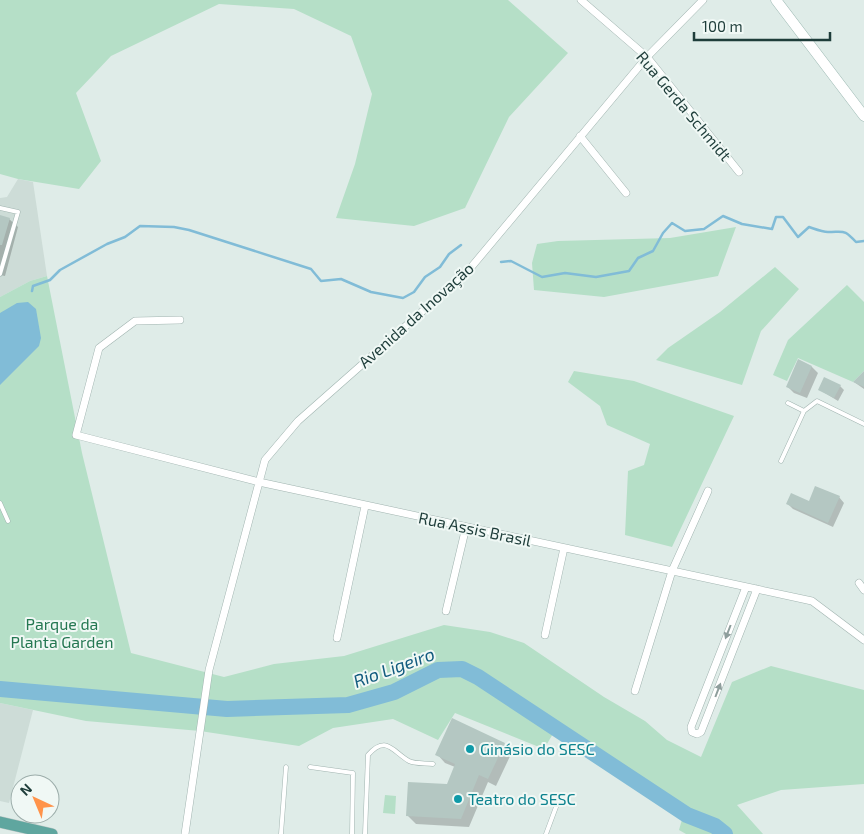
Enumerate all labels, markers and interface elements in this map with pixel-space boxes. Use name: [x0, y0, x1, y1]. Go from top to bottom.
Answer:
scale bar: [694, 10, 830, 42]
text: 100 m: [702, 17, 743, 35]
street label: Rua Gerda Schmidt: [633, 47, 736, 164]
street label: Avenida da Inovação: [354, 258, 478, 372]
street label: Rua Assis Brasil: [417, 507, 533, 550]
park label: Parque da Planta Garden: [11, 614, 113, 651]
one-way arrow: [724, 625, 731, 640]
water label: Rio Ligeiro: [350, 642, 437, 692]
one-way arrow: [714, 682, 722, 697]
place label: Ginásio do SESC: [480, 739, 595, 758]
marker: Ginásio do SESC: [464, 743, 476, 755]
north arrow: [10, 774, 60, 824]
text: N: [16, 780, 35, 799]
place label: Teatro do SESC: [468, 789, 576, 808]
marker: Teatro do SESC: [452, 793, 464, 805]

